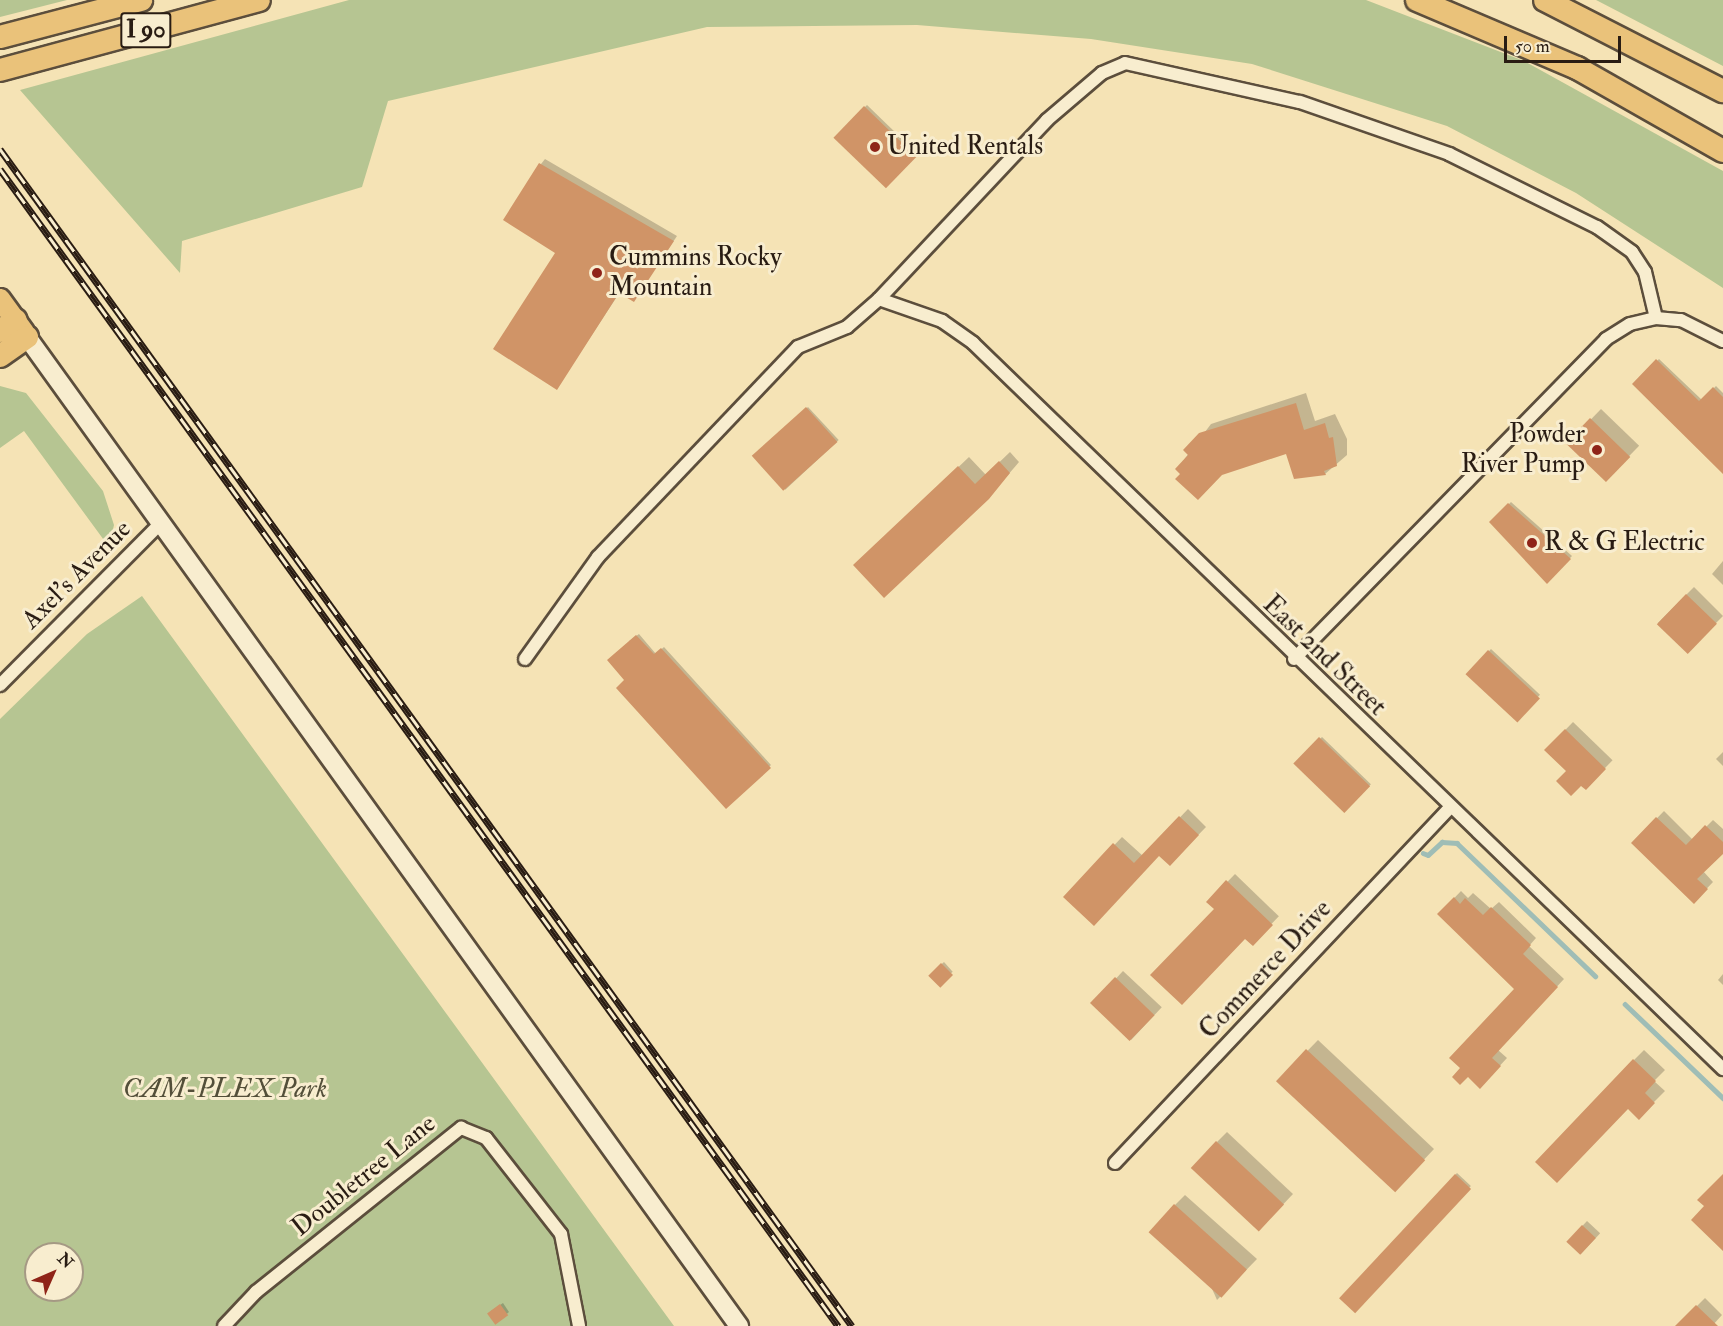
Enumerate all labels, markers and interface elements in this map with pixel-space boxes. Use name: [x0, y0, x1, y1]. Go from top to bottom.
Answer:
road number: I 90: [119, 9, 173, 51]
scale bar: [1507, 24, 1624, 62]
text: 50 m: [1515, 35, 1550, 58]
place label: United Rentals: [887, 131, 1043, 163]
marker: United Rentals: [868, 140, 882, 154]
place label: Cummins Rocky Mountain: [609, 242, 782, 304]
marker: Cummins Rocky Mountain: [590, 266, 604, 280]
place label: Powder River Pump: [1461, 419, 1585, 480]
marker: Powder River Pump: [1590, 443, 1604, 457]
street label: Axel's Avenue: [16, 514, 138, 636]
place label: R & G Electric: [1544, 527, 1705, 559]
marker: R & G Electric: [1525, 536, 1539, 550]
street label: East 2nd Street: [1256, 589, 1392, 723]
street label: Commerce Drive: [1194, 894, 1338, 1046]
park label: CAM-PLEX Park: [123, 1074, 327, 1106]
street label: Doubletree Lane: [286, 1108, 442, 1244]
north arrow: [24, 1242, 84, 1302]
text: N: [53, 1249, 77, 1273]

